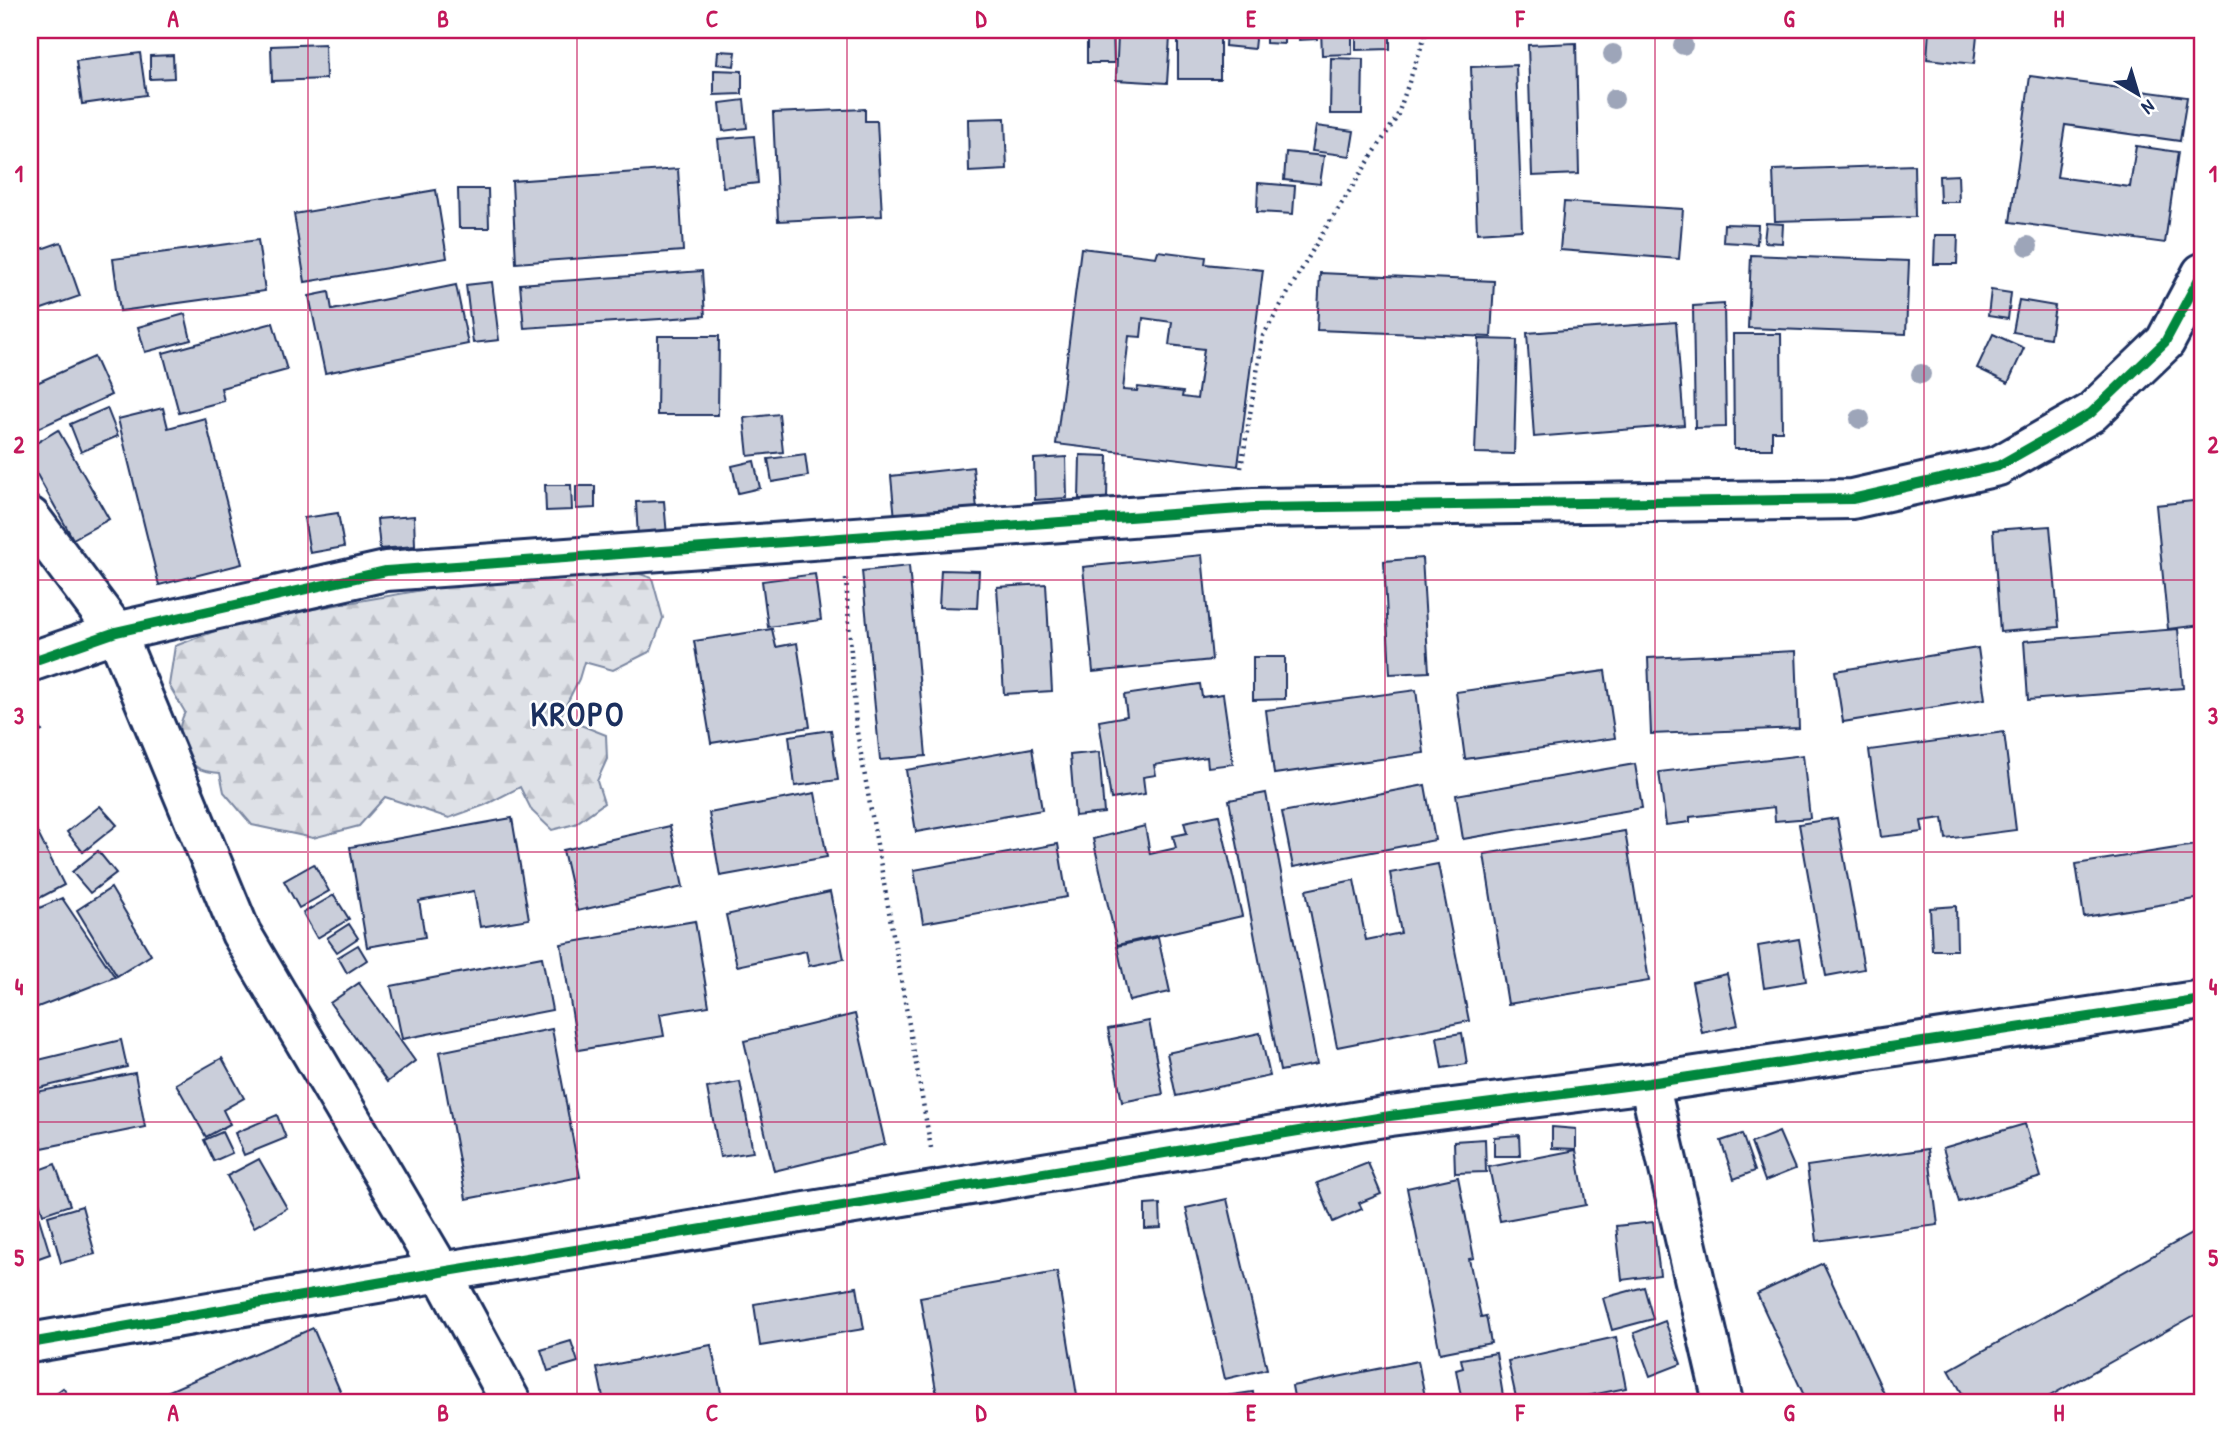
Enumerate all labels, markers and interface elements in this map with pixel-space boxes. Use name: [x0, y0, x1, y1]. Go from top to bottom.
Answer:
text: A: [167, 3, 179, 34]
text: B: [437, 3, 449, 34]
text: C: [706, 3, 718, 34]
text: D: [976, 3, 988, 34]
text: E: [1246, 3, 1257, 34]
text: F: [1515, 3, 1526, 34]
text: G: [1783, 3, 1795, 34]
text: H: [2054, 3, 2065, 34]
north arrow: [2102, 60, 2172, 130]
text: N: [2136, 94, 2160, 121]
text: 1: [15, 158, 23, 189]
text: 1: [2209, 158, 2217, 189]
text: 2: [14, 429, 25, 460]
text: 2: [2208, 429, 2219, 460]
district label: KROPO: [531, 692, 625, 736]
text: 3: [14, 700, 24, 731]
text: 3: [2208, 700, 2218, 731]
text: 4: [15, 971, 24, 1002]
text: 4: [2209, 971, 2218, 1002]
text: 5: [14, 1242, 24, 1273]
text: 5: [2208, 1242, 2218, 1273]
text: A: [167, 1397, 179, 1428]
text: B: [437, 1397, 449, 1428]
text: C: [706, 1397, 718, 1428]
text: D: [976, 1397, 988, 1428]
text: E: [1246, 1397, 1257, 1428]
text: F: [1515, 1397, 1526, 1428]
text: G: [1783, 1397, 1795, 1428]
text: H: [2054, 1397, 2065, 1428]

